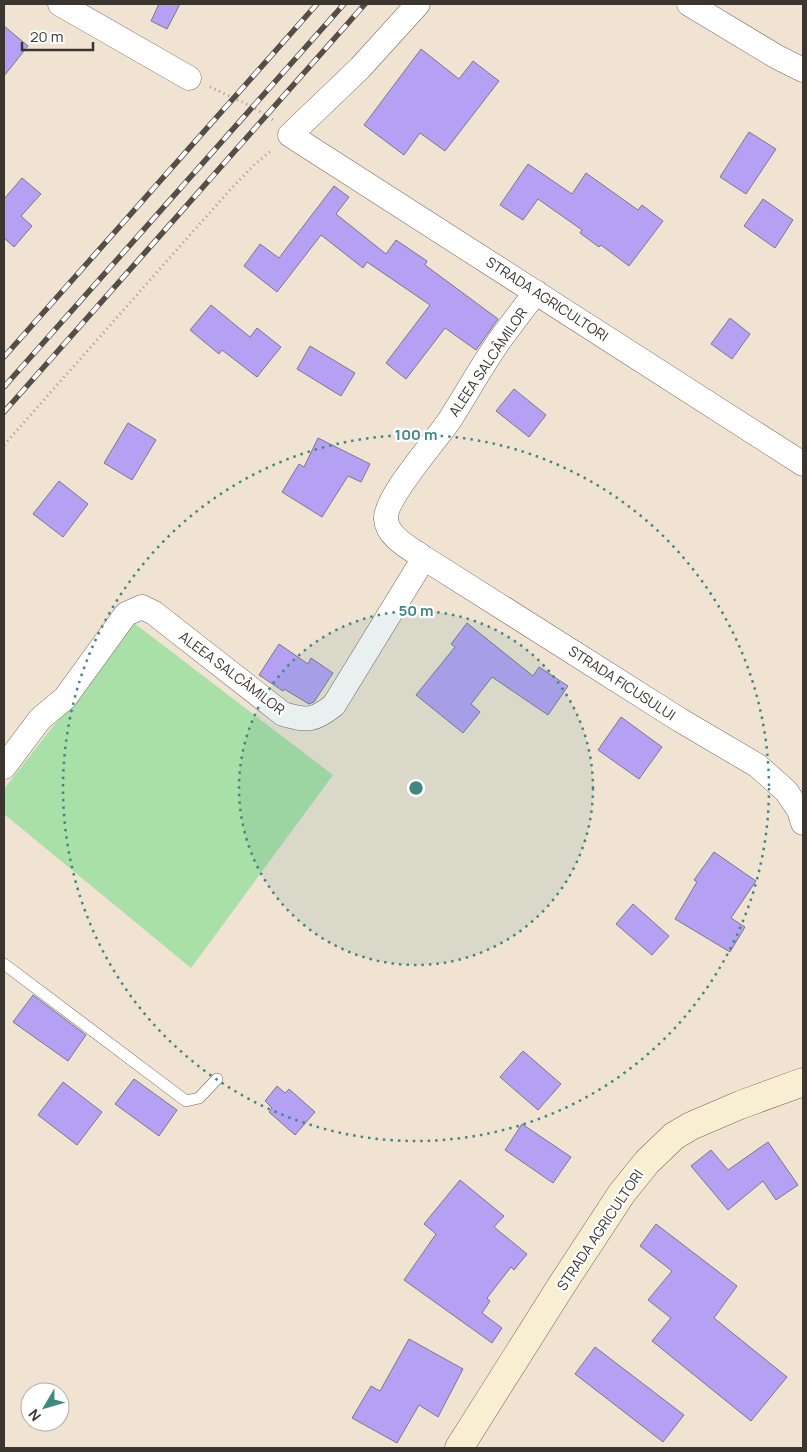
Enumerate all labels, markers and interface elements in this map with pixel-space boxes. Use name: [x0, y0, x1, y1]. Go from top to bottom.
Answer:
scale bar: [22, 20, 94, 52]
text: 20 m: [30, 26, 63, 47]
street label: STRADA AGRICULTORI: [482, 252, 612, 345]
street label: ALEEA SALCÂMILOR: [444, 303, 531, 420]
text: 100 m: [395, 424, 437, 445]
text: 50 m: [398, 600, 434, 621]
street label: ALEEA SALCÂMILOR: [176, 627, 289, 719]
street label: STRADA FICUSULUI: [565, 641, 679, 724]
centre of rings: [407, 779, 425, 797]
street label: STRADA AGRICULTORI: [552, 1165, 647, 1294]
north arrow: [20, 1382, 70, 1432]
text: N: [24, 1405, 45, 1425]

